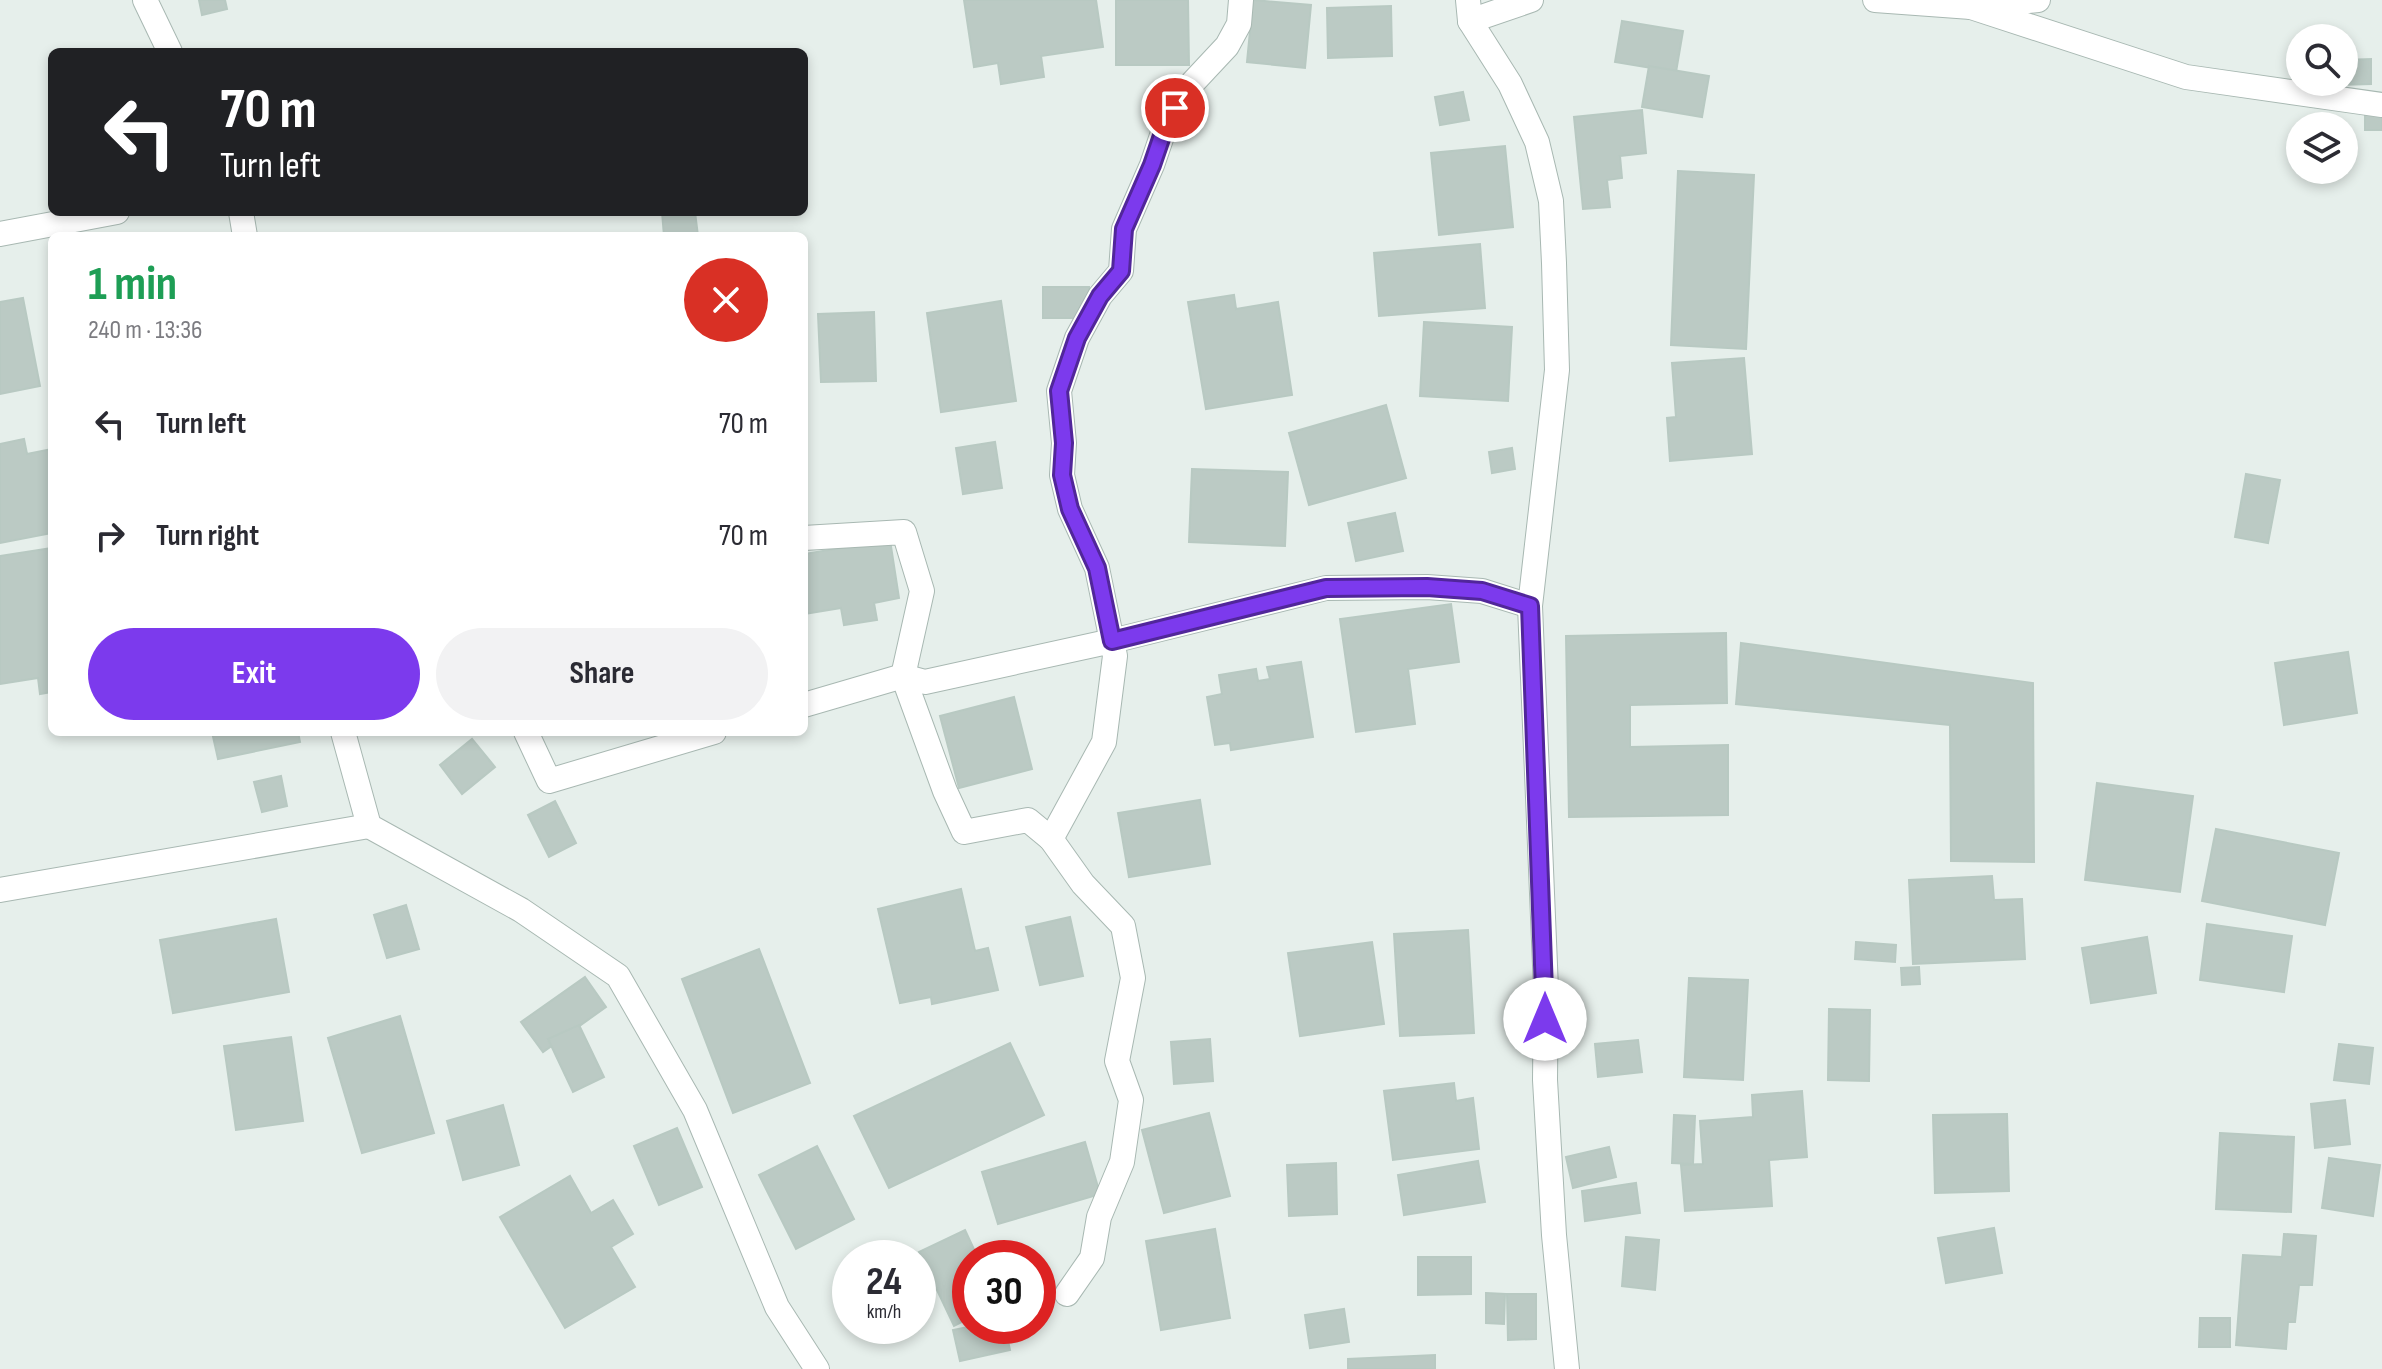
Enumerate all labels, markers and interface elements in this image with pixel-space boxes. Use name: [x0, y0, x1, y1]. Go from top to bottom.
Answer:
map controls: [2286, 24, 2358, 184]
button: search: [2286, 24, 2358, 96]
pin: [1141, 74, 1209, 142]
text: 70 m: [220, 77, 317, 144]
icon: left: [88, 80, 192, 184]
icon: arrive: [1153, 86, 1197, 130]
button: layers: [2286, 112, 2358, 184]
text: Turn left: [220, 145, 321, 188]
text: 1 min: [88, 256, 177, 313]
button: close: [684, 258, 768, 342]
text: 240 m · 13:36: [88, 315, 202, 346]
icon: left: [88, 402, 132, 446]
text: Turn left: [156, 406, 246, 442]
text: 70 m: [719, 406, 768, 442]
icon: right: [88, 514, 132, 558]
text: Turn right: [156, 518, 259, 554]
text: 70 m: [719, 518, 768, 554]
button: Exit: [88, 628, 420, 720]
button: Share: [436, 628, 768, 720]
position arrow: [1503, 977, 1587, 1061]
speed limit sign: 30: [952, 1240, 1056, 1344]
text: 24: [866, 1258, 902, 1306]
text: km/h: [867, 1300, 901, 1324]

